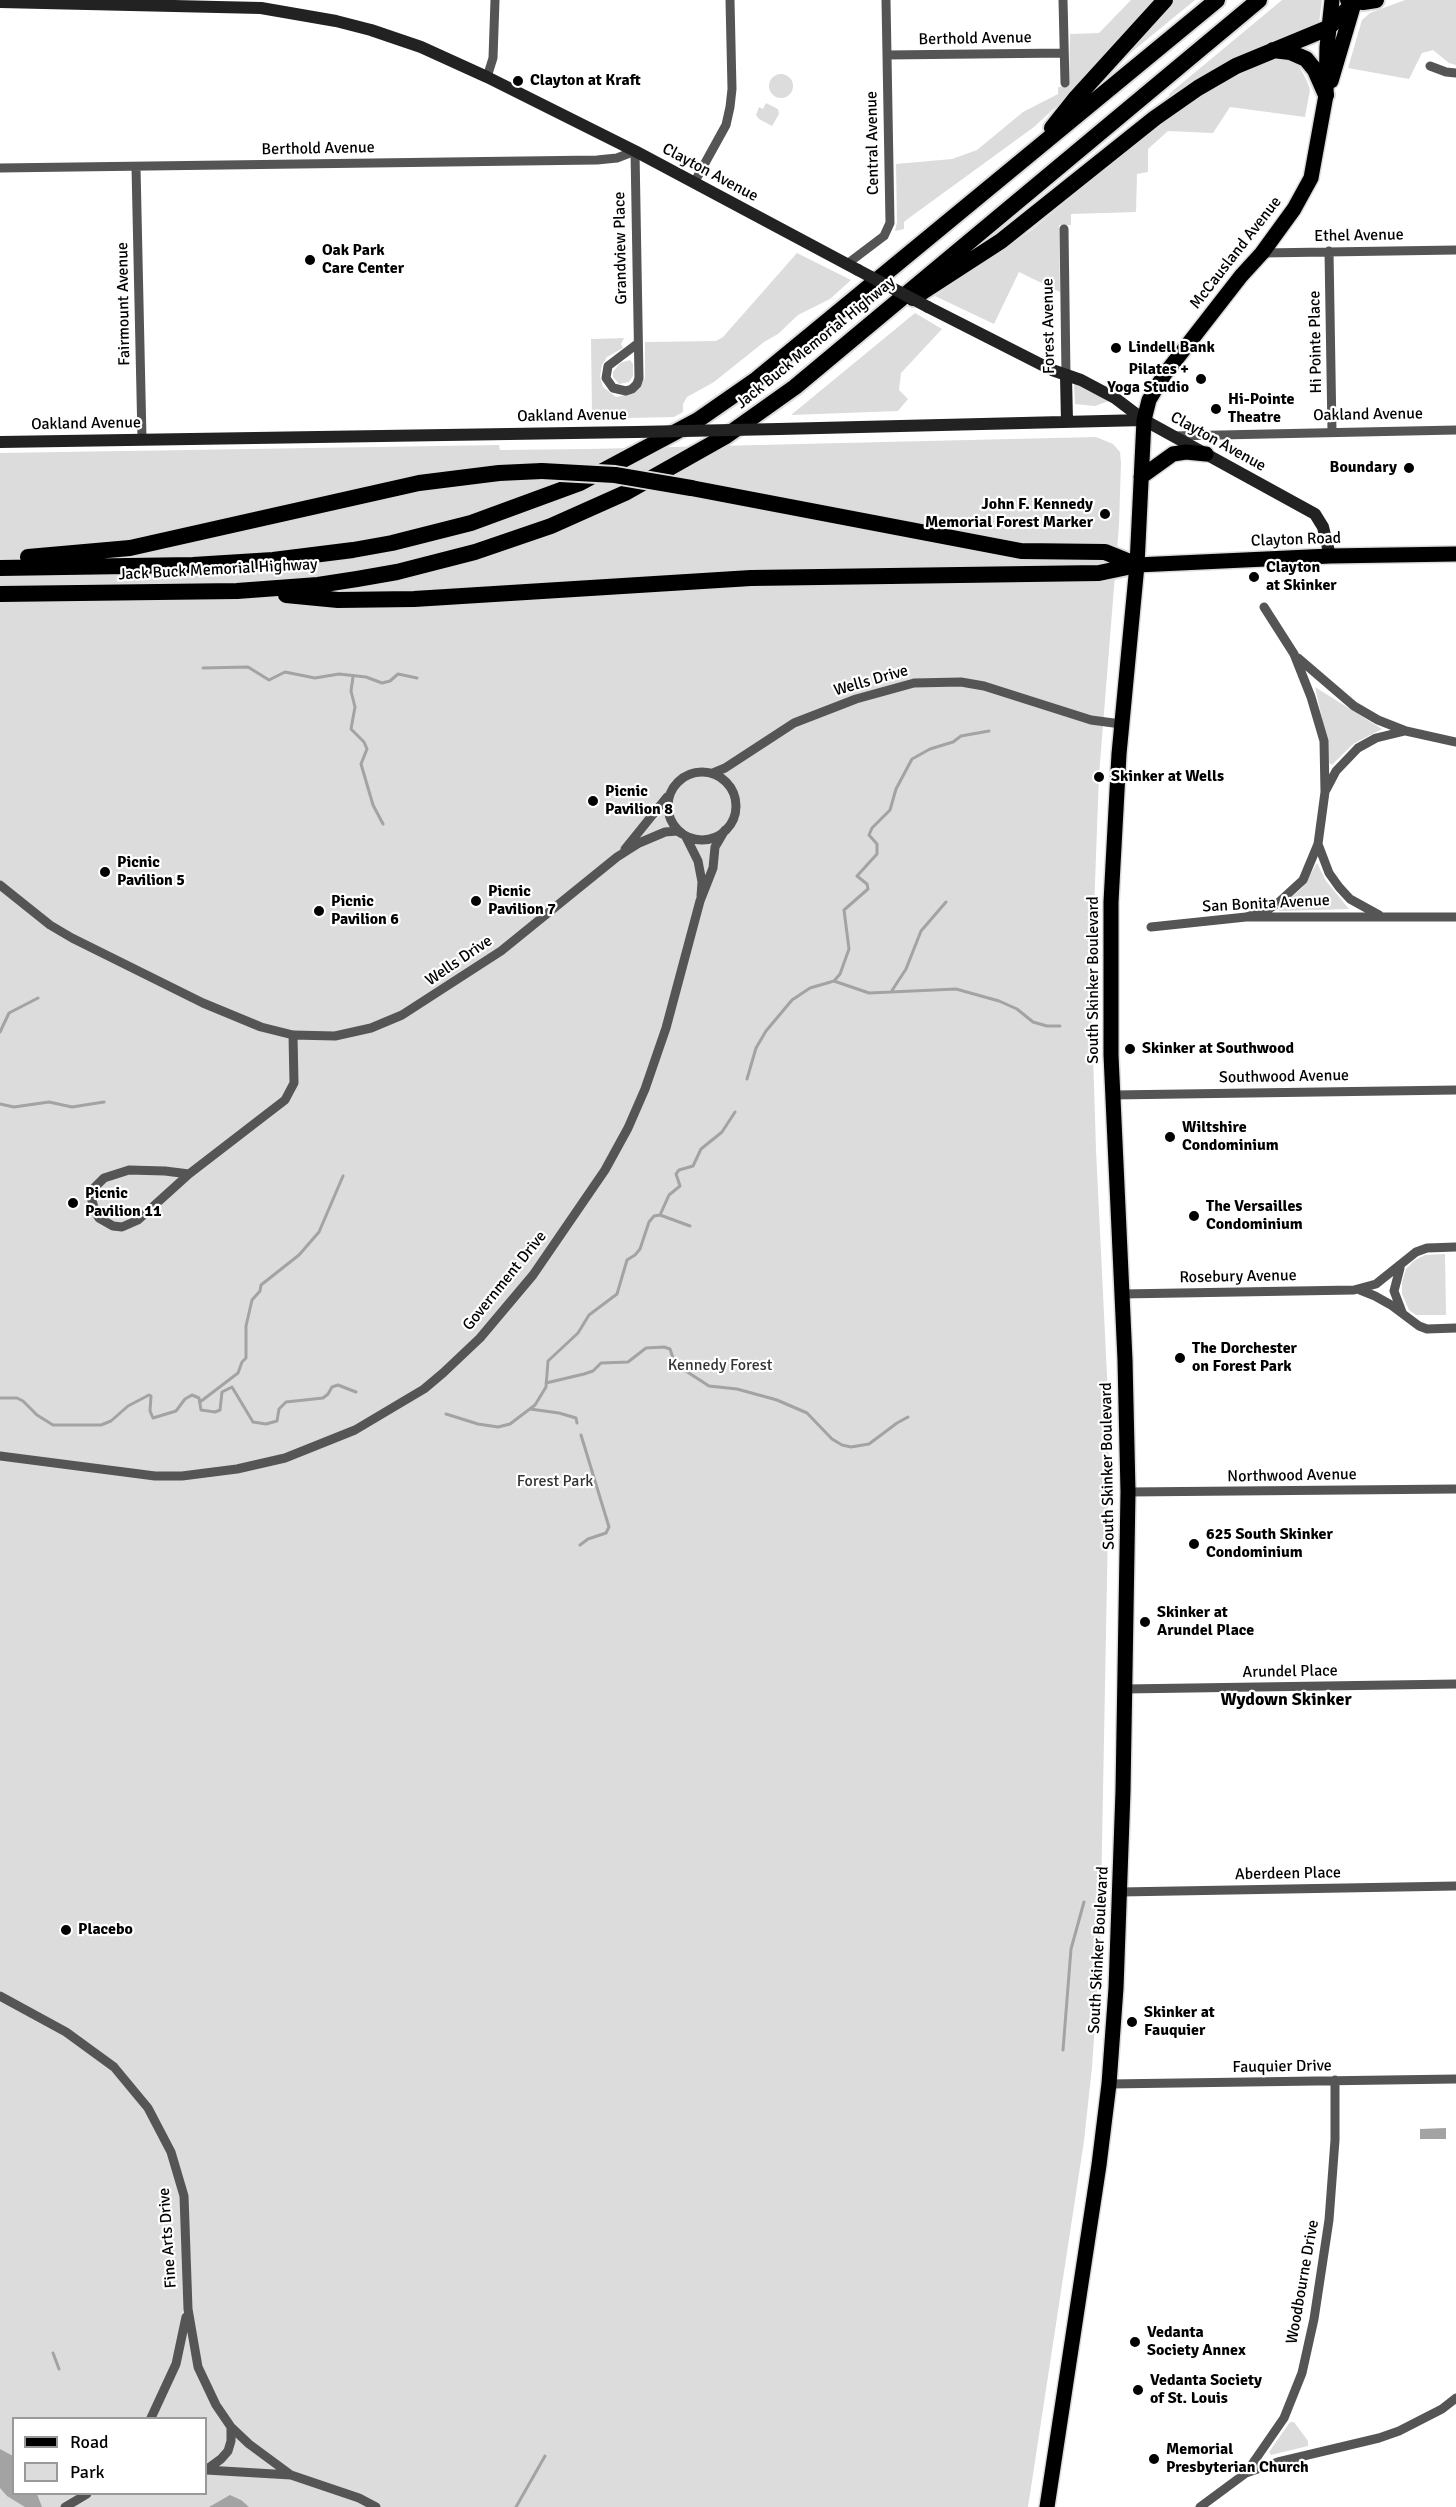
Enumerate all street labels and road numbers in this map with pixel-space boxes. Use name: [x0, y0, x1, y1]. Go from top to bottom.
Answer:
street label: Berthold Avenue: [918, 28, 1032, 50]
street label: Central Avenue: [862, 91, 884, 195]
street label: Berthold Avenue: [261, 138, 375, 160]
street label: Clayton Avenue: [659, 140, 761, 206]
street label: Grandview Place: [610, 191, 632, 305]
street label: McCausland Avenue: [1186, 193, 1286, 313]
street label: Ethel Avenue: [1314, 226, 1404, 246]
street label: Fairmount Avenue: [113, 242, 135, 366]
street label: Jack Buck Memorial Highway: [733, 273, 899, 413]
street label: Forest Avenue: [1039, 278, 1059, 374]
street label: Hi Pointe Place: [1306, 290, 1326, 394]
street label: Oakland Avenue: [1313, 404, 1423, 426]
street label: Oakland Avenue: [517, 405, 627, 427]
street label: Clayton Avenue: [1167, 408, 1269, 476]
street label: Oakland Avenue: [31, 413, 141, 435]
street label: Clayton Road: [1251, 529, 1341, 551]
street label: Jack Buck Memorial Highway: [118, 555, 318, 585]
street label: Wells Drive: [832, 661, 910, 701]
street label: San Bonita Avenue: [1202, 891, 1330, 917]
street label: South Skinker Boulevard: [1084, 896, 1104, 1064]
street label: Wells Drive: [422, 932, 496, 990]
street label: Southwood Avenue: [1219, 1066, 1349, 1088]
street label: Government Drive: [459, 1227, 551, 1335]
street label: Rosebury Avenue: [1179, 1266, 1297, 1288]
street label: South Skinker Boulevard: [1097, 1382, 1119, 1550]
street label: Northwood Avenue: [1227, 1465, 1357, 1487]
street label: Arundel Place: [1242, 1662, 1338, 1682]
street label: Aberdeen Place: [1235, 1863, 1341, 1885]
street label: South Skinker Boulevard: [1085, 1866, 1113, 2034]
street label: Fauquier Drive: [1232, 2057, 1332, 2077]
street label: Fine Arts Drive: [155, 2187, 181, 2289]
street label: Woodbourne Drive: [1283, 2219, 1323, 2345]

